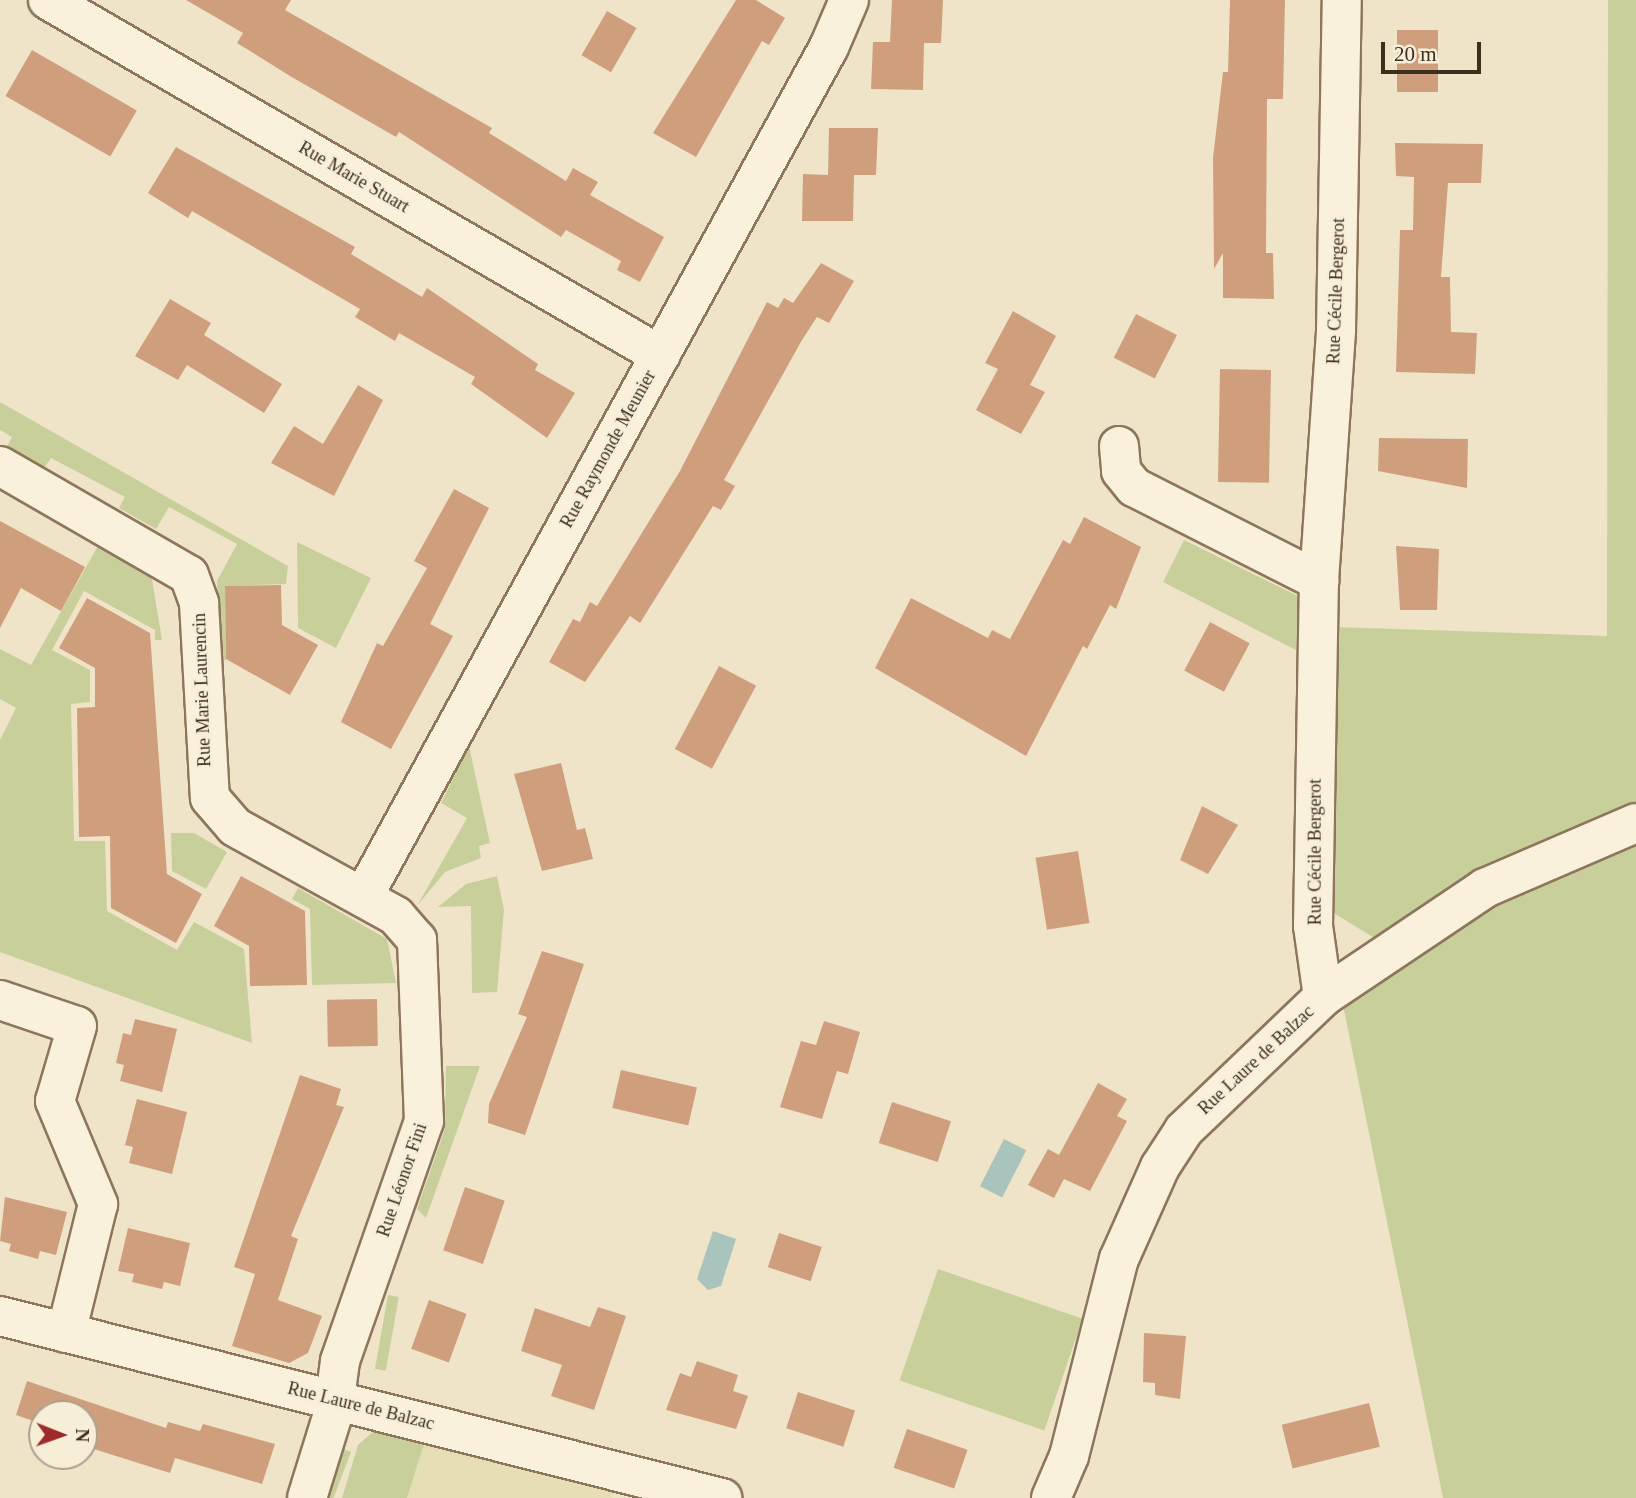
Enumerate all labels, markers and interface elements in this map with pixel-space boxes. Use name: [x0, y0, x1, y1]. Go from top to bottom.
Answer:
scale bar: [1384, 28, 1484, 72]
text: 20 m: [1394, 42, 1437, 66]
street label: Rue Marie Stuart: [295, 137, 413, 217]
street label: Rue Cécile Bergerot: [1323, 217, 1349, 365]
street label: Rue Raymonde Meunier: [556, 366, 660, 532]
street label: Rue Marie Laurencin: [189, 613, 215, 767]
street label: Rue Cécile Bergerot: [1304, 779, 1326, 925]
street label: Rue Laure de Balzac: [1194, 1001, 1318, 1119]
street label: Rue Léonor Fini: [372, 1120, 432, 1240]
street label: Rue Laure de Balzac: [285, 1377, 437, 1435]
north arrow: [28, 1400, 98, 1470]
text: N: [72, 1428, 93, 1442]

